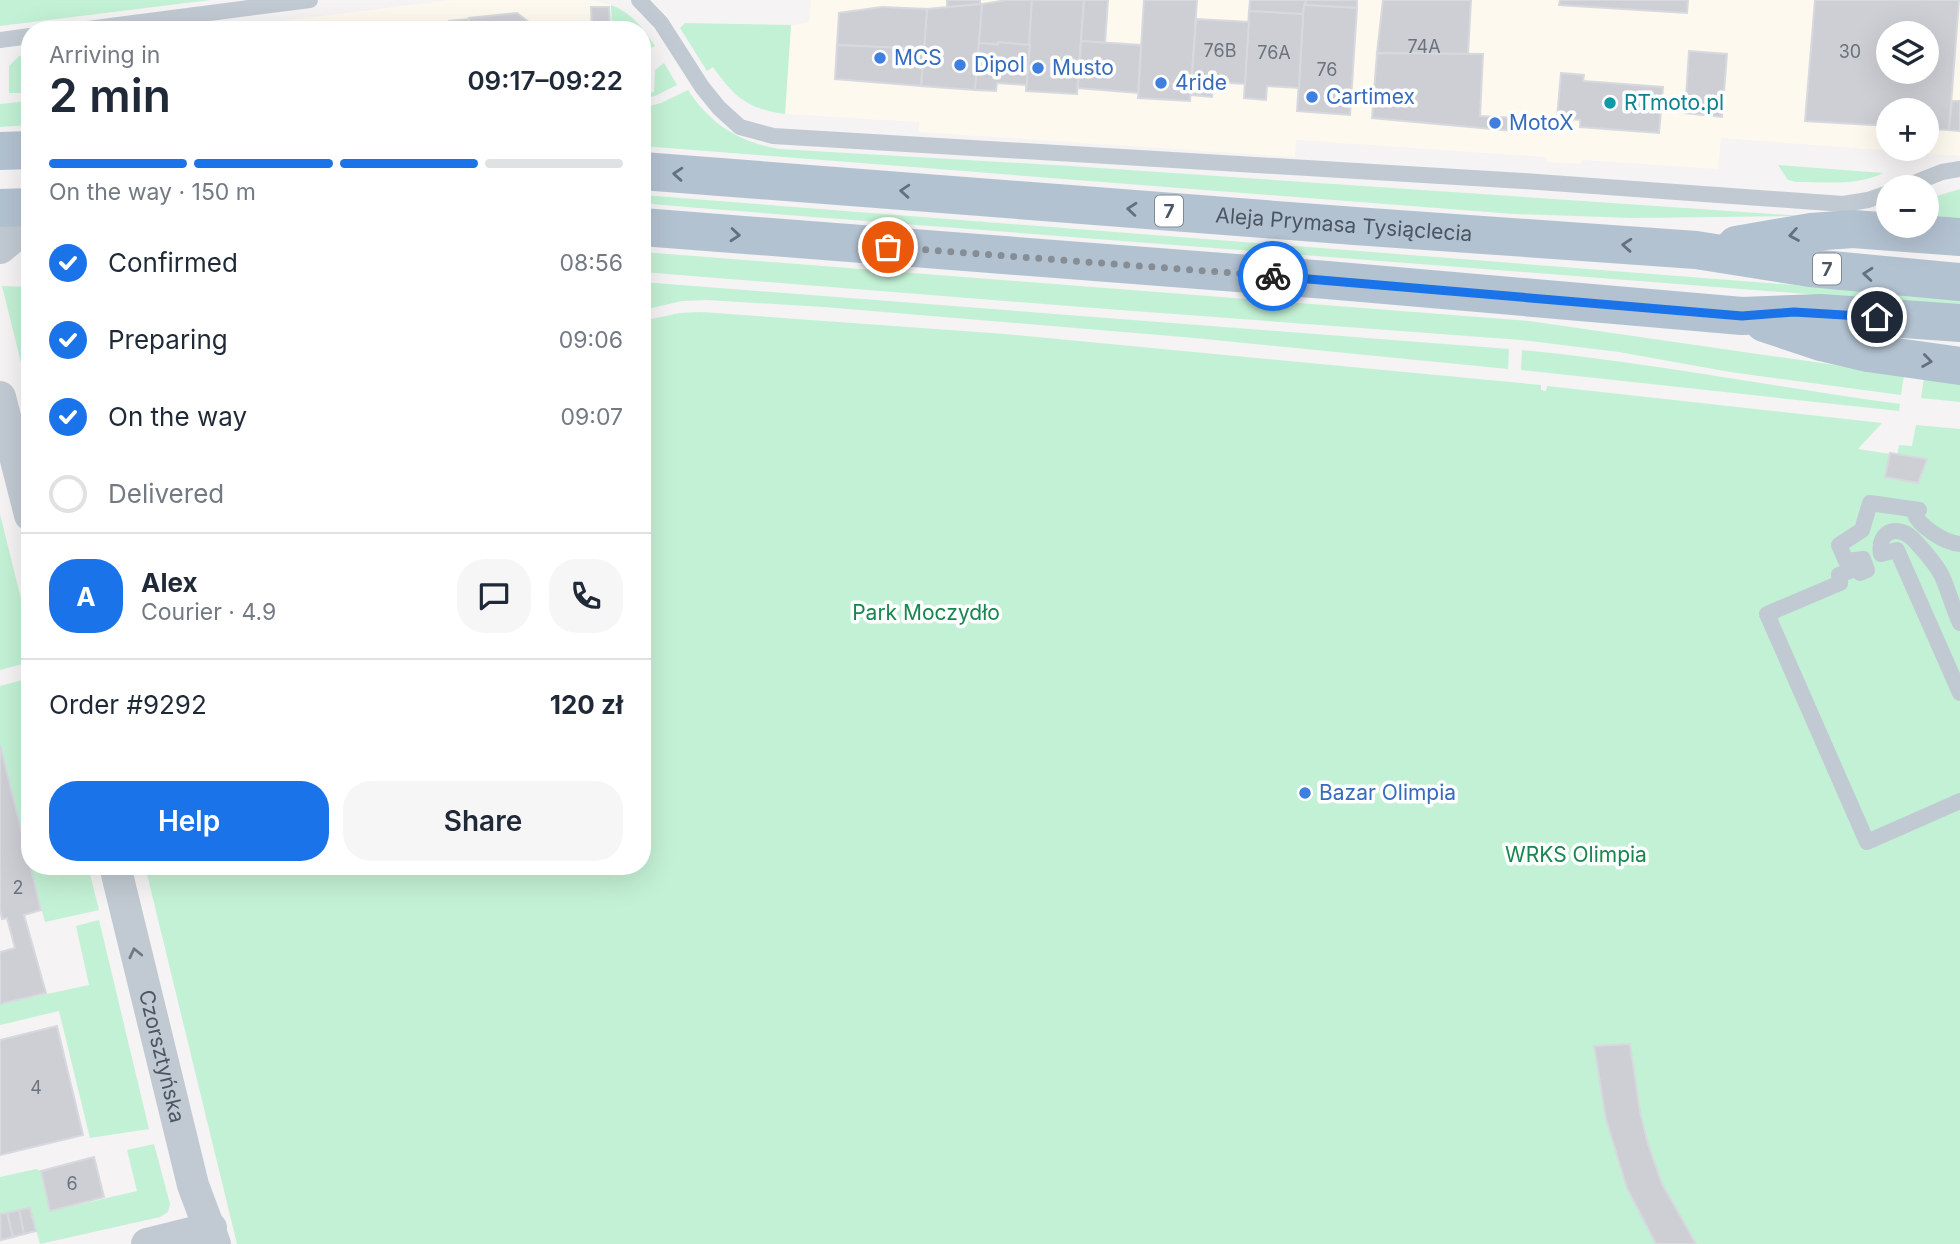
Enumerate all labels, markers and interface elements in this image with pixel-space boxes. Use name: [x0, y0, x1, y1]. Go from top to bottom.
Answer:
map controls: [1876, 21, 1939, 238]
button: layers: [1876, 21, 1939, 84]
house number: 74A: [1407, 36, 1441, 57]
house number: 76B: [1204, 40, 1236, 61]
text: Arriving in: [49, 41, 160, 69]
house number: 30: [1839, 41, 1861, 62]
house number: 76A: [1257, 42, 1291, 63]
place label: MCS: [894, 45, 942, 70]
marker: MCS: [872, 50, 888, 66]
place label: Dipol: [974, 52, 1025, 77]
place label: Musto: [1052, 55, 1114, 80]
marker: Dipol: [952, 57, 968, 73]
house number: 76: [1316, 59, 1338, 80]
marker: Musto: [1030, 60, 1046, 76]
text: 09:17–09:22: [467, 65, 623, 96]
text: 2 min: [49, 67, 171, 123]
place label: 4ride: [1175, 70, 1227, 95]
marker: 4ride: [1153, 75, 1169, 91]
place label: Cartimex: [1326, 84, 1415, 109]
marker: Cartimex: [1304, 89, 1320, 105]
place label: RTmoto.pl: [1624, 90, 1724, 115]
marker: RTmoto.pl: [1602, 95, 1618, 111]
button: +: [1876, 98, 1939, 161]
place label: MotoX: [1509, 110, 1574, 135]
marker: MotoX: [1487, 115, 1503, 131]
one-way arrow: [672, 166, 683, 181]
button: −: [1876, 175, 1939, 238]
text: On the way · 150 m: [49, 178, 256, 206]
one-way arrow: [899, 184, 910, 199]
road number: 7: [1155, 196, 1183, 226]
one-way arrow: [1126, 201, 1137, 216]
street label: Aleja Prymasa Tysiąclecia: [1215, 202, 1473, 246]
pin: [858, 217, 918, 277]
one-way arrow: [729, 227, 740, 242]
one-way arrow: [1788, 227, 1800, 242]
icon: bag: [869, 228, 907, 266]
one-way arrow: [1622, 238, 1633, 253]
courier: [1238, 241, 1308, 311]
icon: check: [49, 244, 87, 282]
text: Confirmed: [108, 247, 238, 278]
text: 08:56: [559, 249, 623, 277]
road number: 7: [1813, 254, 1841, 284]
icon: bike: [1254, 257, 1292, 295]
one-way arrow: [1862, 267, 1873, 282]
pin: [1847, 287, 1907, 347]
icon: home: [1858, 298, 1896, 336]
icon: check: [49, 321, 87, 359]
text: Preparing: [108, 324, 228, 355]
text: 09:06: [559, 326, 623, 354]
one-way arrow: [1921, 353, 1933, 368]
icon: check: [49, 398, 87, 436]
text: On the way: [108, 401, 247, 432]
text: 09:07: [561, 403, 623, 431]
text: Delivered: [108, 478, 224, 509]
button: chat: [457, 559, 531, 633]
button: phone: [549, 559, 623, 633]
text: Alex: [141, 567, 198, 598]
text: A: [76, 581, 96, 612]
text: Courier · 4.9: [141, 598, 276, 626]
park label: Park Moczydło: [852, 600, 1000, 625]
text: Order #9292: [49, 689, 207, 720]
text: 120 zł: [550, 689, 623, 720]
place label: Bazar Olimpia: [1319, 780, 1456, 805]
button: Help: [49, 781, 329, 861]
button: Share: [343, 781, 623, 861]
marker: Bazar Olimpia: [1297, 785, 1313, 801]
park label: WRKS Olimpia: [1505, 842, 1647, 867]
house number: 2: [13, 877, 23, 898]
one-way arrow: [129, 947, 144, 959]
street label: Czorsztyńska: [134, 987, 190, 1125]
house number: 4: [30, 1077, 42, 1098]
house number: 6: [66, 1173, 78, 1194]

